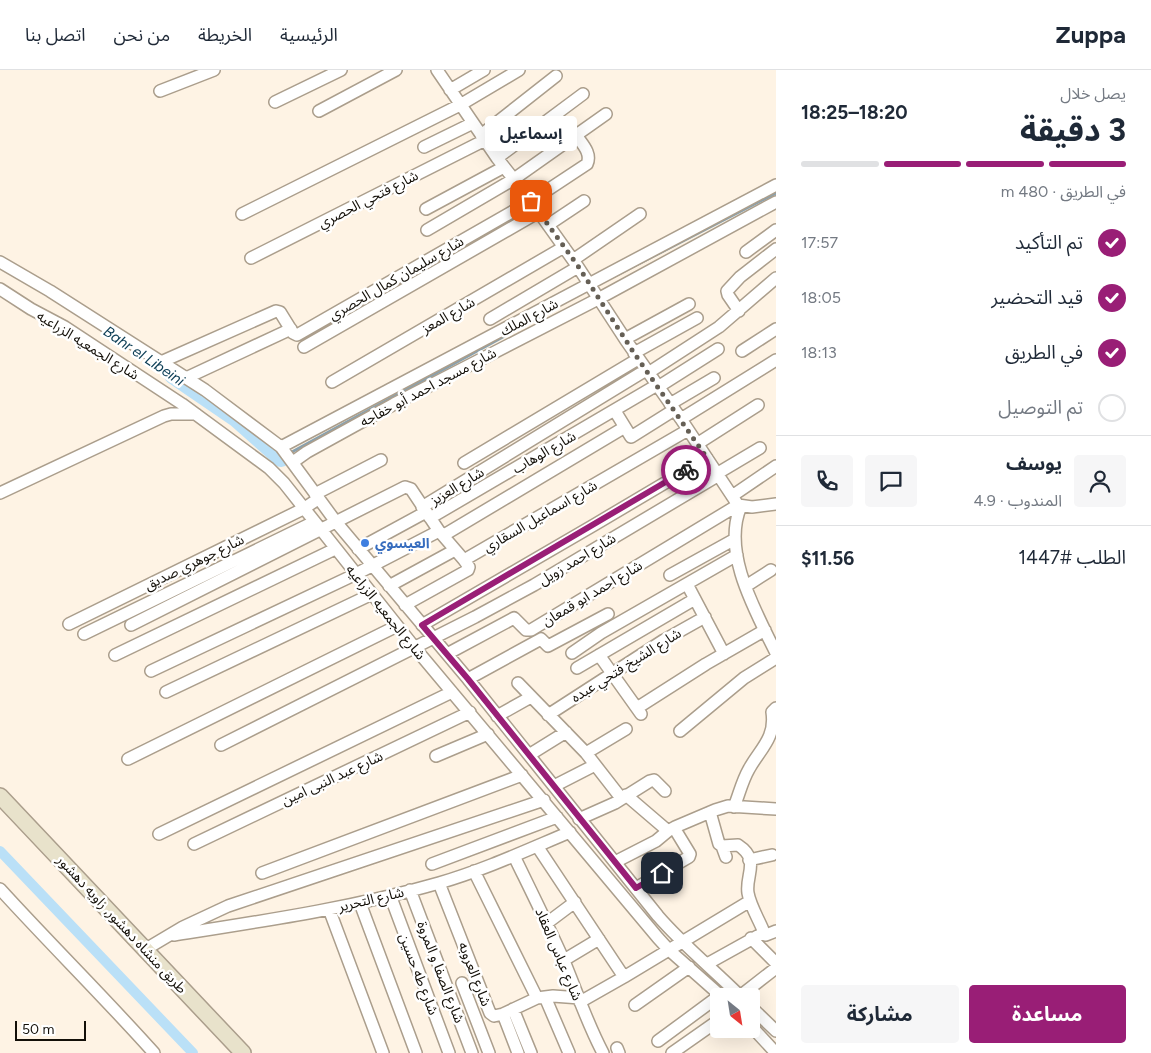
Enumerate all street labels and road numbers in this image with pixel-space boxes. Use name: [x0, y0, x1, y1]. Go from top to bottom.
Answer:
street label: شارع فتحي الحصري: [315, 167, 422, 234]
street label: شارع سليمان كمال الحصري: [326, 233, 468, 326]
street label: شارع المعز: [418, 293, 479, 340]
street label: شارع الملك: [497, 295, 562, 341]
street label: شارع الجمعيه الزراعيه: [32, 307, 142, 385]
street label: شارع مسجد احمد أبو خفاجه: [357, 344, 500, 432]
street label: شارع الوهاب: [510, 427, 580, 479]
street label: شارع العزيز: [426, 464, 488, 511]
street label: شارع اسماعيل السقاري: [480, 477, 601, 558]
street label: شارع احمد زويل: [536, 530, 620, 591]
street label: شارع جوهري صديق: [142, 531, 248, 596]
street label: شارع احمد ابو قمعان: [539, 557, 646, 632]
street label: شارع الجمعيه الزراعيه: [341, 561, 429, 664]
street label: شارع الشيخ فتحي عبده: [568, 625, 686, 708]
street label: شارع عبد النبى امين: [279, 748, 386, 811]
street label: طريق منشاه دهشور, زاويه دهشور: [52, 851, 190, 998]
street label: شارع التحرير: [336, 884, 406, 917]
street label: شارع عباس العقاد: [530, 905, 586, 1004]
street label: شارع الصفا و المروة: [411, 919, 468, 1026]
street label: شارع طه حسين: [393, 931, 442, 1018]
street label: شارع العروبه: [453, 940, 495, 1009]

